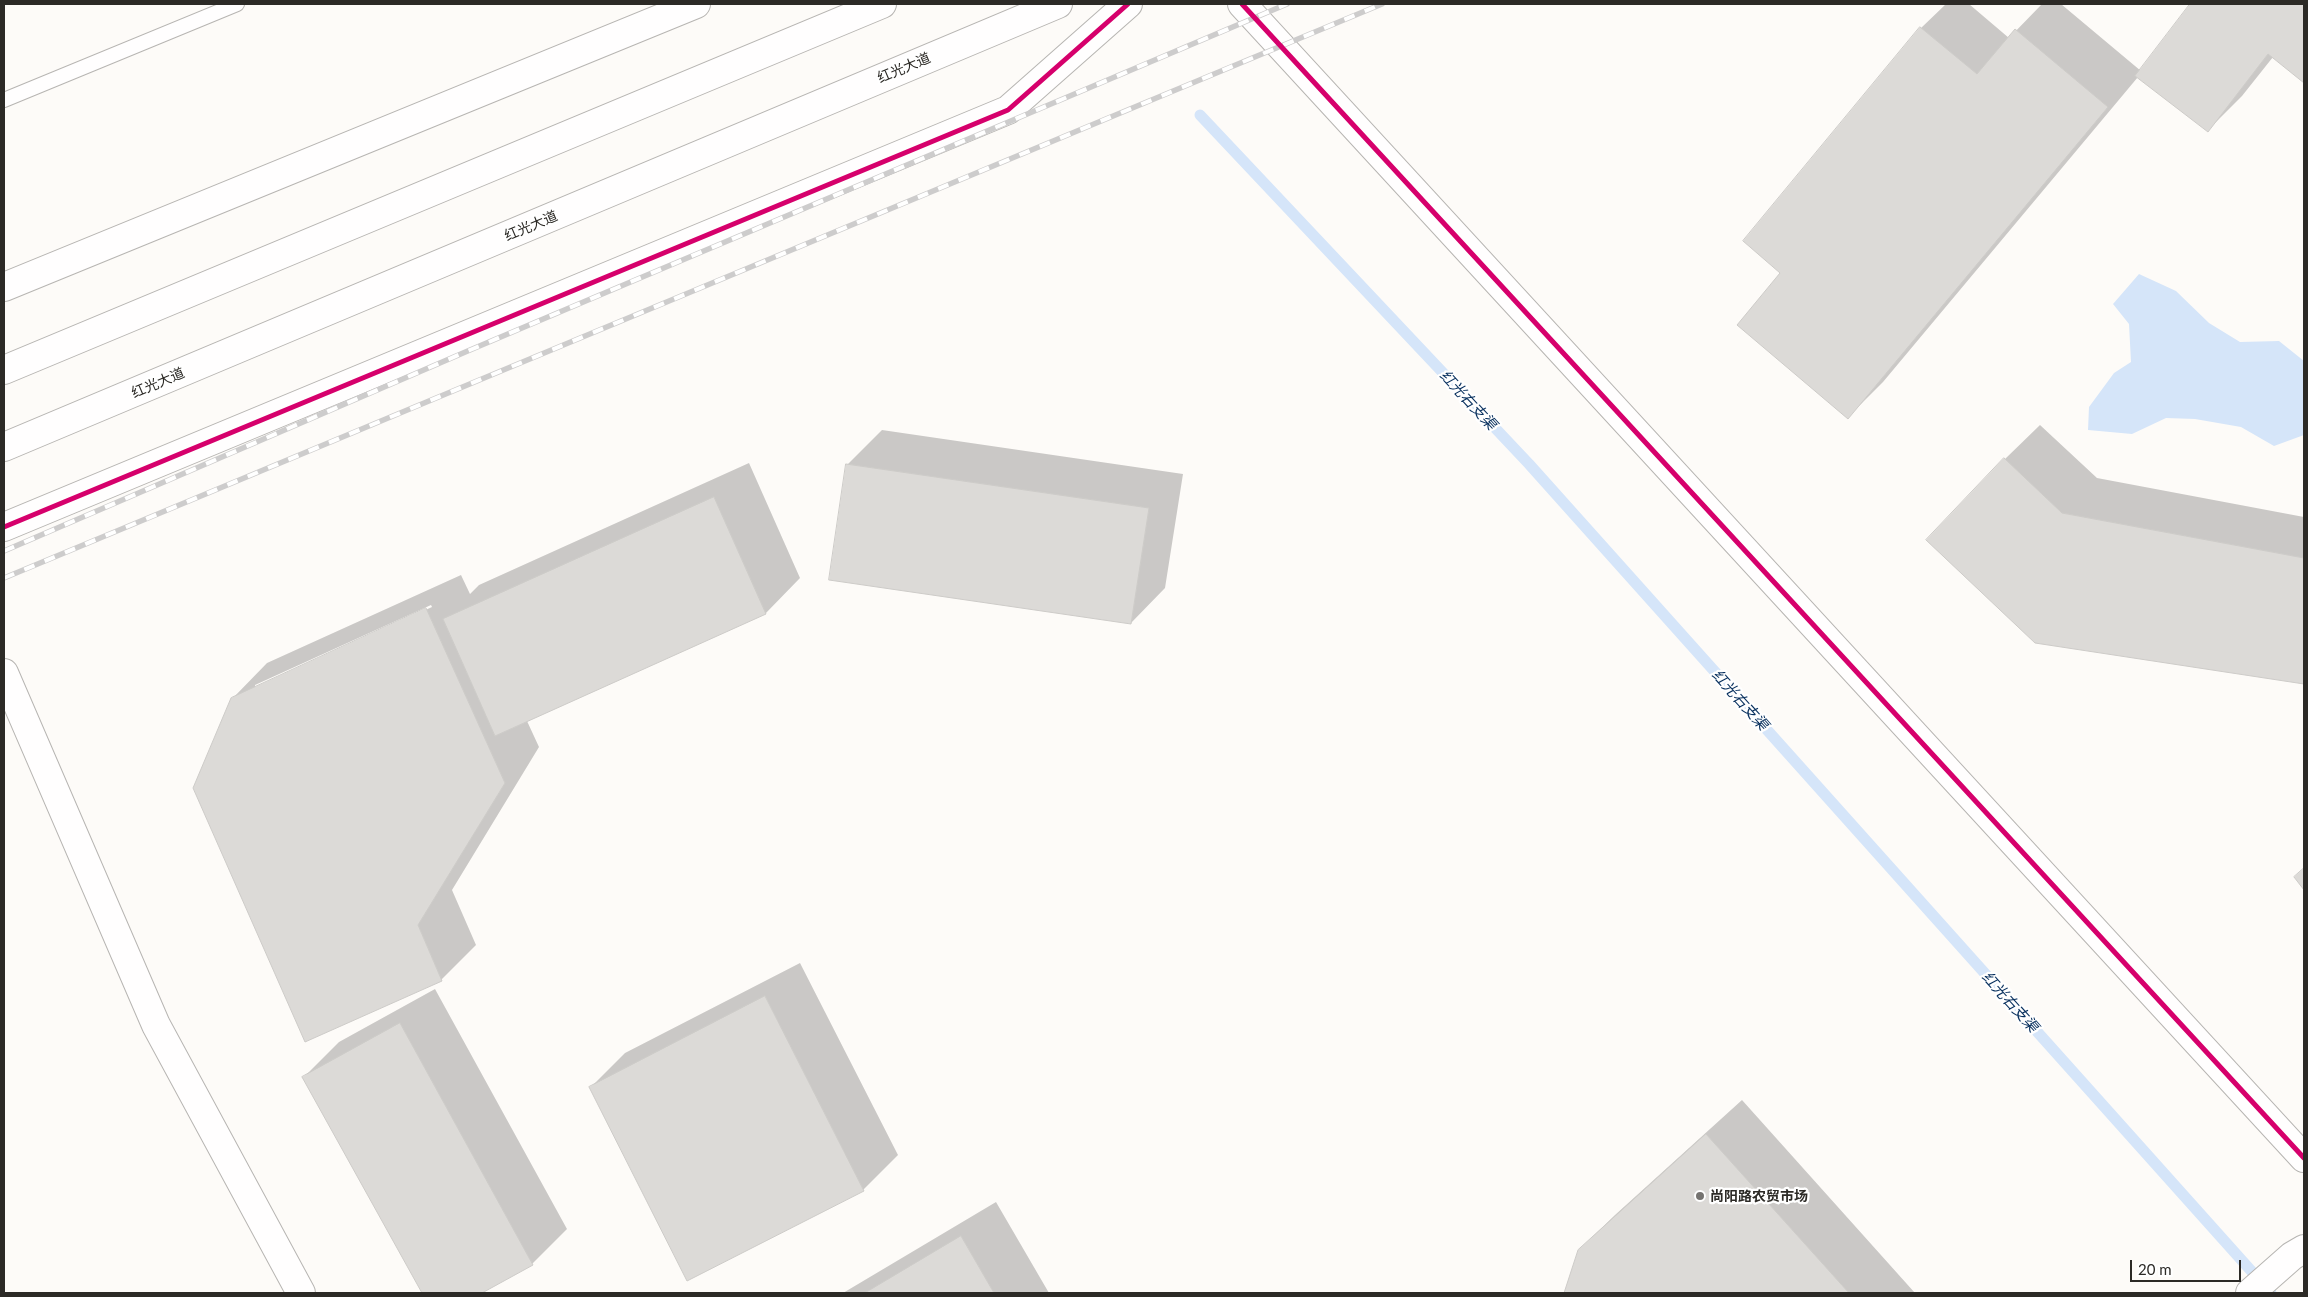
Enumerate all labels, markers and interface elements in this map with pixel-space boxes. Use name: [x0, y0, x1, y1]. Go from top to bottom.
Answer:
street label: 红光大道: [875, 49, 933, 87]
street label: 红光大道: [502, 207, 560, 245]
street label: 红光大道: [129, 364, 187, 402]
water label: 红光右支渠: [1436, 366, 1500, 434]
water label: 红光右支渠: [1708, 666, 1772, 734]
water label: 红光右支渠: [1978, 968, 2042, 1036]
place label: 尚阳路农贸市场: [1710, 1188, 1808, 1204]
marker: 尚阳路农贸市场: [1694, 1190, 1706, 1202]
scale bar: [2133, 1250, 2244, 1282]
text: 20 m: [2138, 1260, 2172, 1278]

